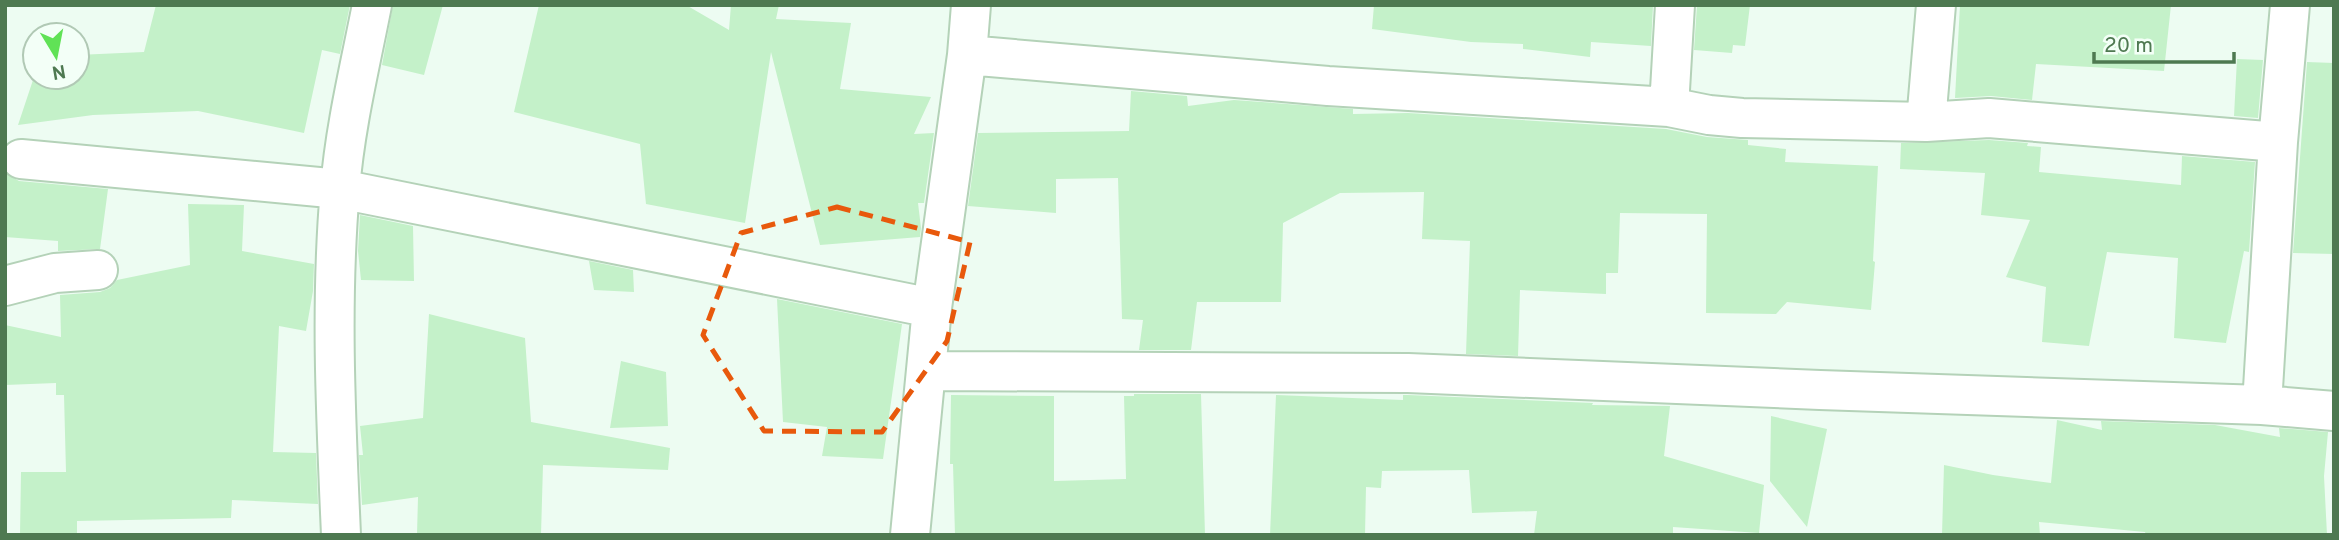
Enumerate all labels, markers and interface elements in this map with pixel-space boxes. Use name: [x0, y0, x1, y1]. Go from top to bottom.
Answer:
north arrow: [21, 21, 91, 91]
scale bar: [2094, 21, 2234, 65]
text: 20 m: [2104, 33, 2153, 60]
text: N: [50, 58, 67, 84]

